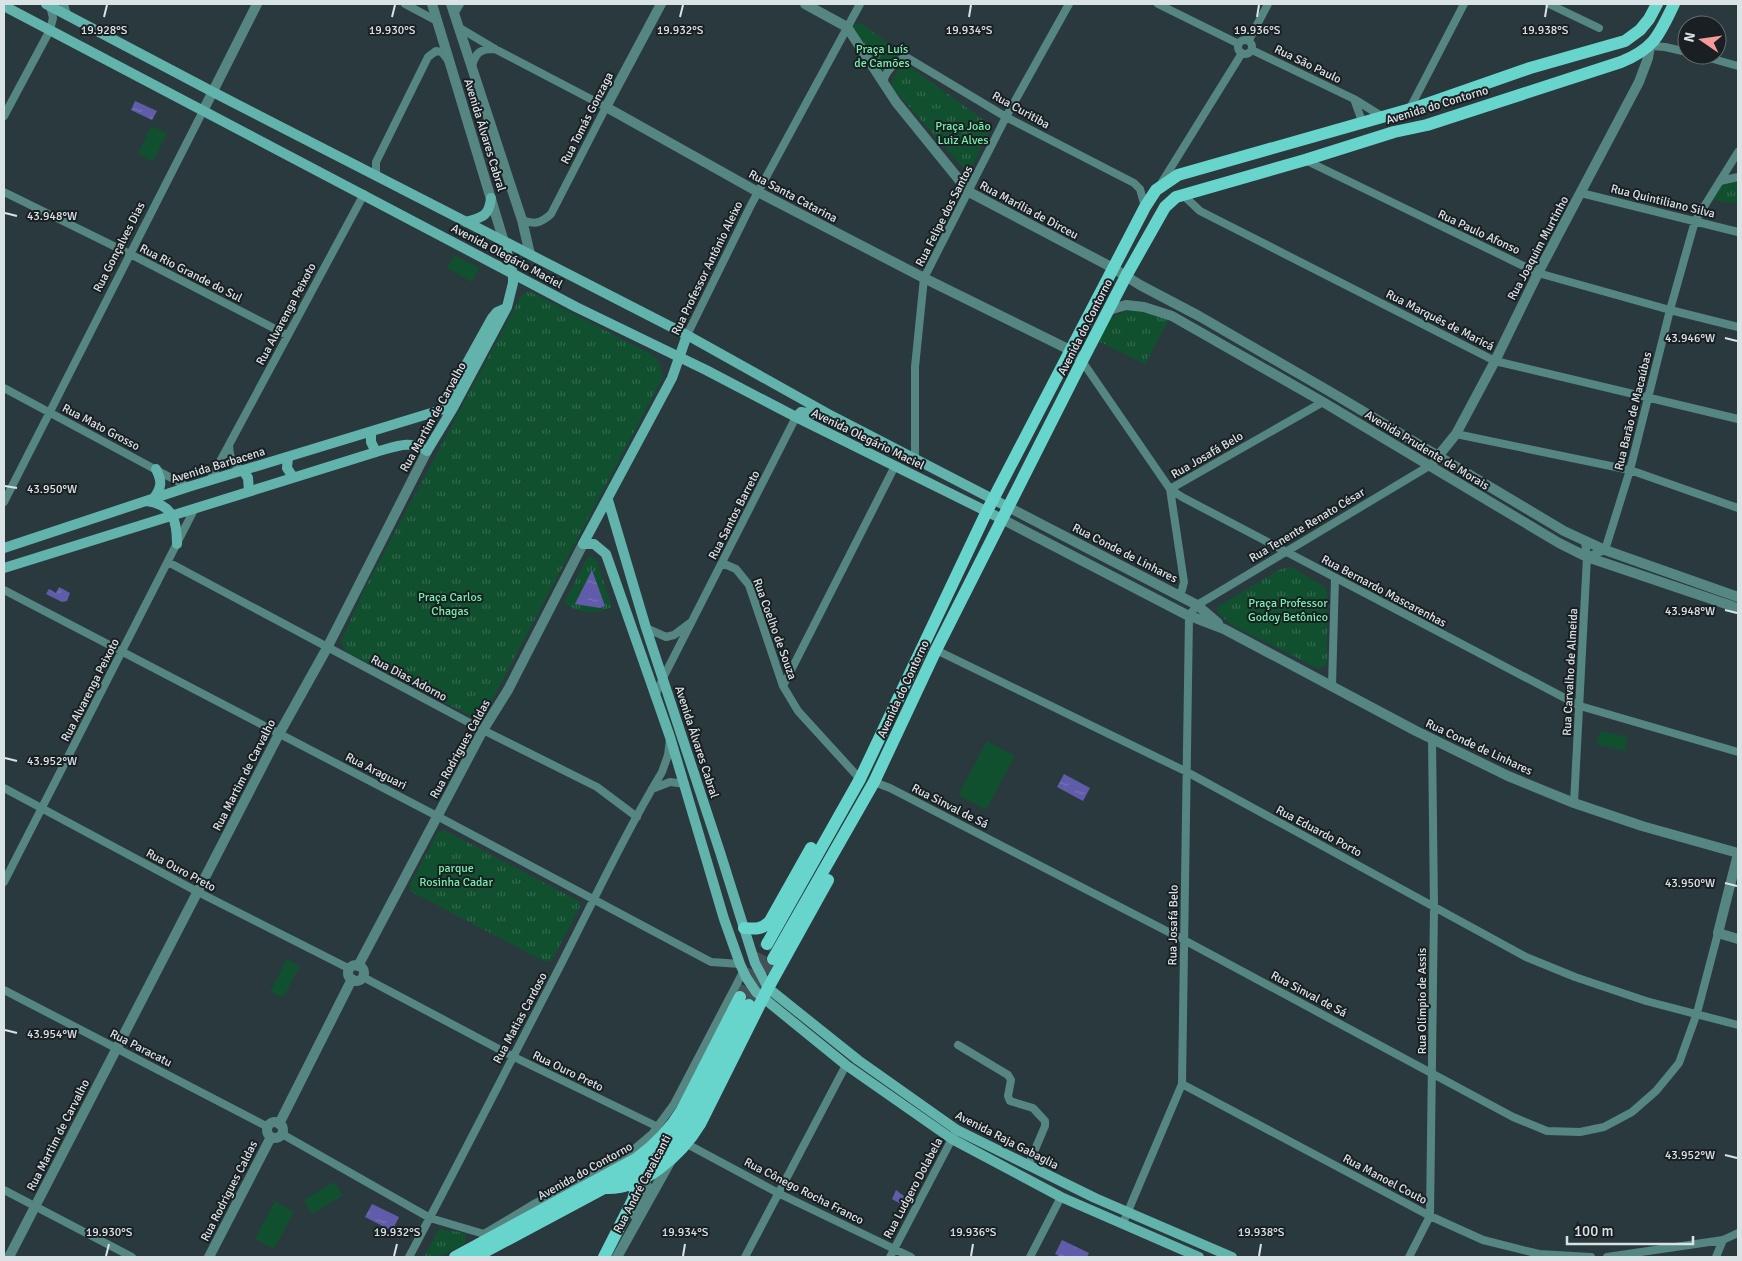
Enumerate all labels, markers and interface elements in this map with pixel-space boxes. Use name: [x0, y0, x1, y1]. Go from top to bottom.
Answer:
north arrow: [1677, 15, 1727, 65]
text: 19.928°S: [81, 23, 128, 38]
text: 19.930°S: [369, 23, 416, 38]
text: 19.932°S: [657, 23, 704, 38]
text: 19.934°S: [946, 23, 993, 38]
text: 19.936°S: [1234, 23, 1281, 38]
text: 19.938°S: [1522, 23, 1569, 38]
text: N: [1680, 31, 1699, 44]
park label: Praça Luís de Camões: [854, 42, 910, 71]
street label: Rua São Paulo: [1272, 42, 1344, 87]
street label: Rua Tomás Gonzaga: [558, 70, 617, 167]
street label: Avenida Álvares Cabral: [460, 77, 509, 194]
street label: Avenida do Contorno: [1384, 83, 1490, 128]
street label: Rua Curitiba: [989, 88, 1052, 132]
park label: Praça João Luiz Alves: [935, 119, 991, 148]
street label: Rua Felipe dos Santos: [913, 163, 976, 269]
street label: Rua Santa Catarina: [746, 167, 840, 226]
street label: Rua Marília de Dirceu: [977, 178, 1081, 243]
street label: Rua Quintiliano Silva: [1609, 181, 1717, 222]
street label: Rua Joaquim Murtinho: [1505, 194, 1572, 303]
street label: Rua Professor Antônio Aleixo: [668, 199, 746, 338]
street label: Rua Gonçalves Dias: [90, 200, 149, 295]
street label: Rua Paulo Afonso: [1435, 207, 1522, 258]
text: 43.948°W: [27, 209, 77, 224]
street label: Avenida Olegário Maciel: [448, 221, 565, 292]
street label: Rua Rio Grande do Sul: [137, 241, 245, 306]
street label: Rua Alvarenga Peixoto: [253, 261, 320, 368]
street label: Avenida do Contorno: [1055, 277, 1116, 378]
street label: Rua Marquês de Maricá: [1383, 287, 1496, 354]
text: 43.946°W: [1665, 331, 1715, 346]
street label: Rua Barão de Macaúbas: [1612, 350, 1655, 472]
street label: Rua Martim de Carvalho: [397, 360, 470, 475]
street label: Rua Mato Grosso: [59, 401, 142, 454]
street label: Avenida Olegário Maciel: [809, 406, 927, 474]
street label: Avenida Prudente de Morais: [1362, 407, 1492, 494]
street label: Rua Josafá Belo: [1168, 429, 1246, 482]
street label: Avenida Barbacena: [169, 444, 267, 487]
street label: Rua Santos Barreto: [706, 468, 763, 562]
text: 43.950°W: [27, 482, 77, 497]
street label: Rua Tenente Renato César: [1247, 485, 1368, 566]
street label: Rua Conde de Linhares: [1070, 520, 1180, 586]
street label: Rua Bernardo Mascarenhas: [1319, 552, 1449, 631]
street label: Rua Coelho de Souza: [749, 577, 800, 682]
park label: Praça Carlos Chagas: [418, 590, 482, 619]
park label: Praça Professor Godoy Betônico: [1248, 596, 1328, 625]
text: 43.948°W: [1665, 604, 1715, 619]
street label: Rua Carvalho de Almeida: [1560, 608, 1581, 736]
street label: Rua Alvarenga Peixoto: [58, 636, 123, 744]
street label: Avenida do Contorno: [874, 638, 933, 740]
street label: Rua Dias Adorno: [368, 652, 450, 705]
street label: Avenida Álvares Cabral: [671, 684, 722, 801]
street label: Rua Rodrigues Caldas: [427, 697, 494, 801]
street label: Rua Conde de Linhares: [1423, 716, 1535, 779]
street label: Rua Martim de Carvalho: [210, 717, 279, 834]
street label: Rua Araguari: [343, 750, 409, 793]
text: 43.952°W: [27, 754, 77, 769]
street label: Rua Sinval de Sá: [909, 781, 991, 832]
street label: Rua Eduardo Porto: [1273, 802, 1364, 860]
street label: Rua Ouro Preto: [143, 846, 218, 895]
park label: parque Rosinha Cadar: [419, 861, 493, 890]
text: 43.950°W: [1665, 876, 1715, 891]
street label: Rua Josafá Belo: [1165, 884, 1182, 966]
street label: Rua Olímpio de Assis: [1415, 948, 1430, 1054]
street label: Rua Sinval de Sá: [1268, 968, 1349, 1021]
street label: Rua Matias Cardoso: [490, 970, 551, 1066]
street label: Rua Paracatu: [107, 1026, 174, 1070]
text: 43.954°W: [27, 1027, 77, 1042]
street label: Rua Ouro Preto: [530, 1048, 606, 1095]
street label: Rua Martim de Carvalho: [24, 1077, 93, 1194]
street label: Avenida Raja Gabaglia: [953, 1108, 1061, 1173]
street label: Rua André Cavalcanti: [610, 1133, 675, 1236]
street label: Rua Ludgero Dolabela: [880, 1135, 946, 1241]
street label: Rua Rodrigues Caldas: [198, 1138, 261, 1244]
street label: Avenida do Contorno: [535, 1139, 635, 1204]
text: 43.952°W: [1665, 1148, 1715, 1163]
street label: Rua Manoel Couto: [1340, 1151, 1429, 1208]
street label: Rua Cônego Rocha Franco: [741, 1155, 866, 1228]
scale bar: [1567, 1214, 1693, 1246]
text: 100 m: [1574, 1222, 1614, 1240]
text: 19.930°S: [86, 1225, 133, 1240]
text: 19.932°S: [374, 1225, 421, 1240]
text: 19.934°S: [662, 1225, 709, 1240]
text: 19.936°S: [950, 1225, 997, 1240]
text: 19.938°S: [1238, 1225, 1285, 1240]

